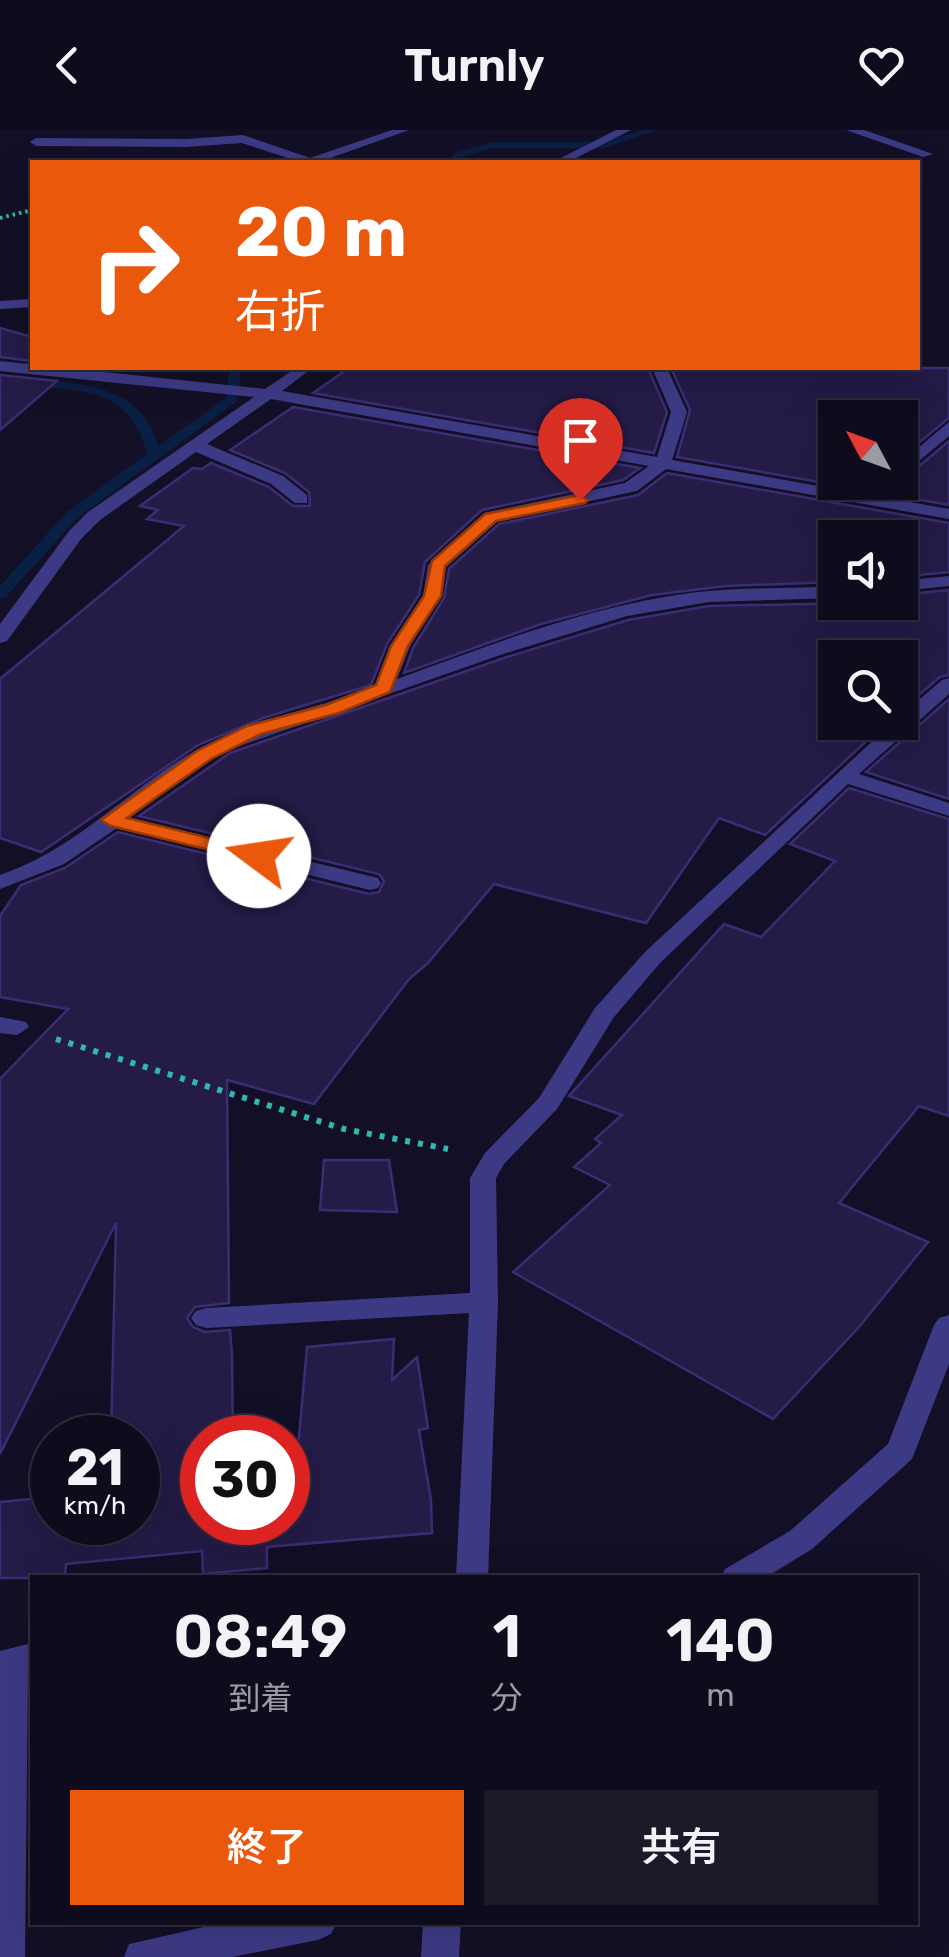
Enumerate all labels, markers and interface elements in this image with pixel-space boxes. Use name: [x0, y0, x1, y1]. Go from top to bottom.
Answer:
icon: back: [40, 38, 95, 93]
icon: heart: [854, 38, 909, 93]
text: Turnly: [404, 39, 545, 92]
text: 20 m: [235, 191, 407, 274]
icon: right: [70, 200, 200, 330]
text: 右折: [235, 285, 325, 338]
pin: [538, 398, 623, 501]
north arrow: [818, 400, 918, 500]
map controls: [818, 400, 918, 740]
icon: arrive: [553, 413, 608, 468]
button: sound: [818, 520, 918, 620]
button: search: [818, 640, 918, 740]
position arrow: [207, 804, 311, 908]
speed limit sign: 30: [180, 1415, 310, 1545]
text: 21: [66, 1438, 124, 1498]
text: km/h: [64, 1491, 126, 1520]
text: 08:49: [173, 1601, 348, 1672]
text: 1: [492, 1601, 521, 1672]
text: 140: [666, 1605, 775, 1676]
text: m: [706, 1676, 735, 1714]
text: 到着: [228, 1679, 292, 1717]
text: 分: [491, 1679, 523, 1717]
button: 終了: [70, 1790, 464, 1905]
button: 共有: [484, 1790, 878, 1905]

